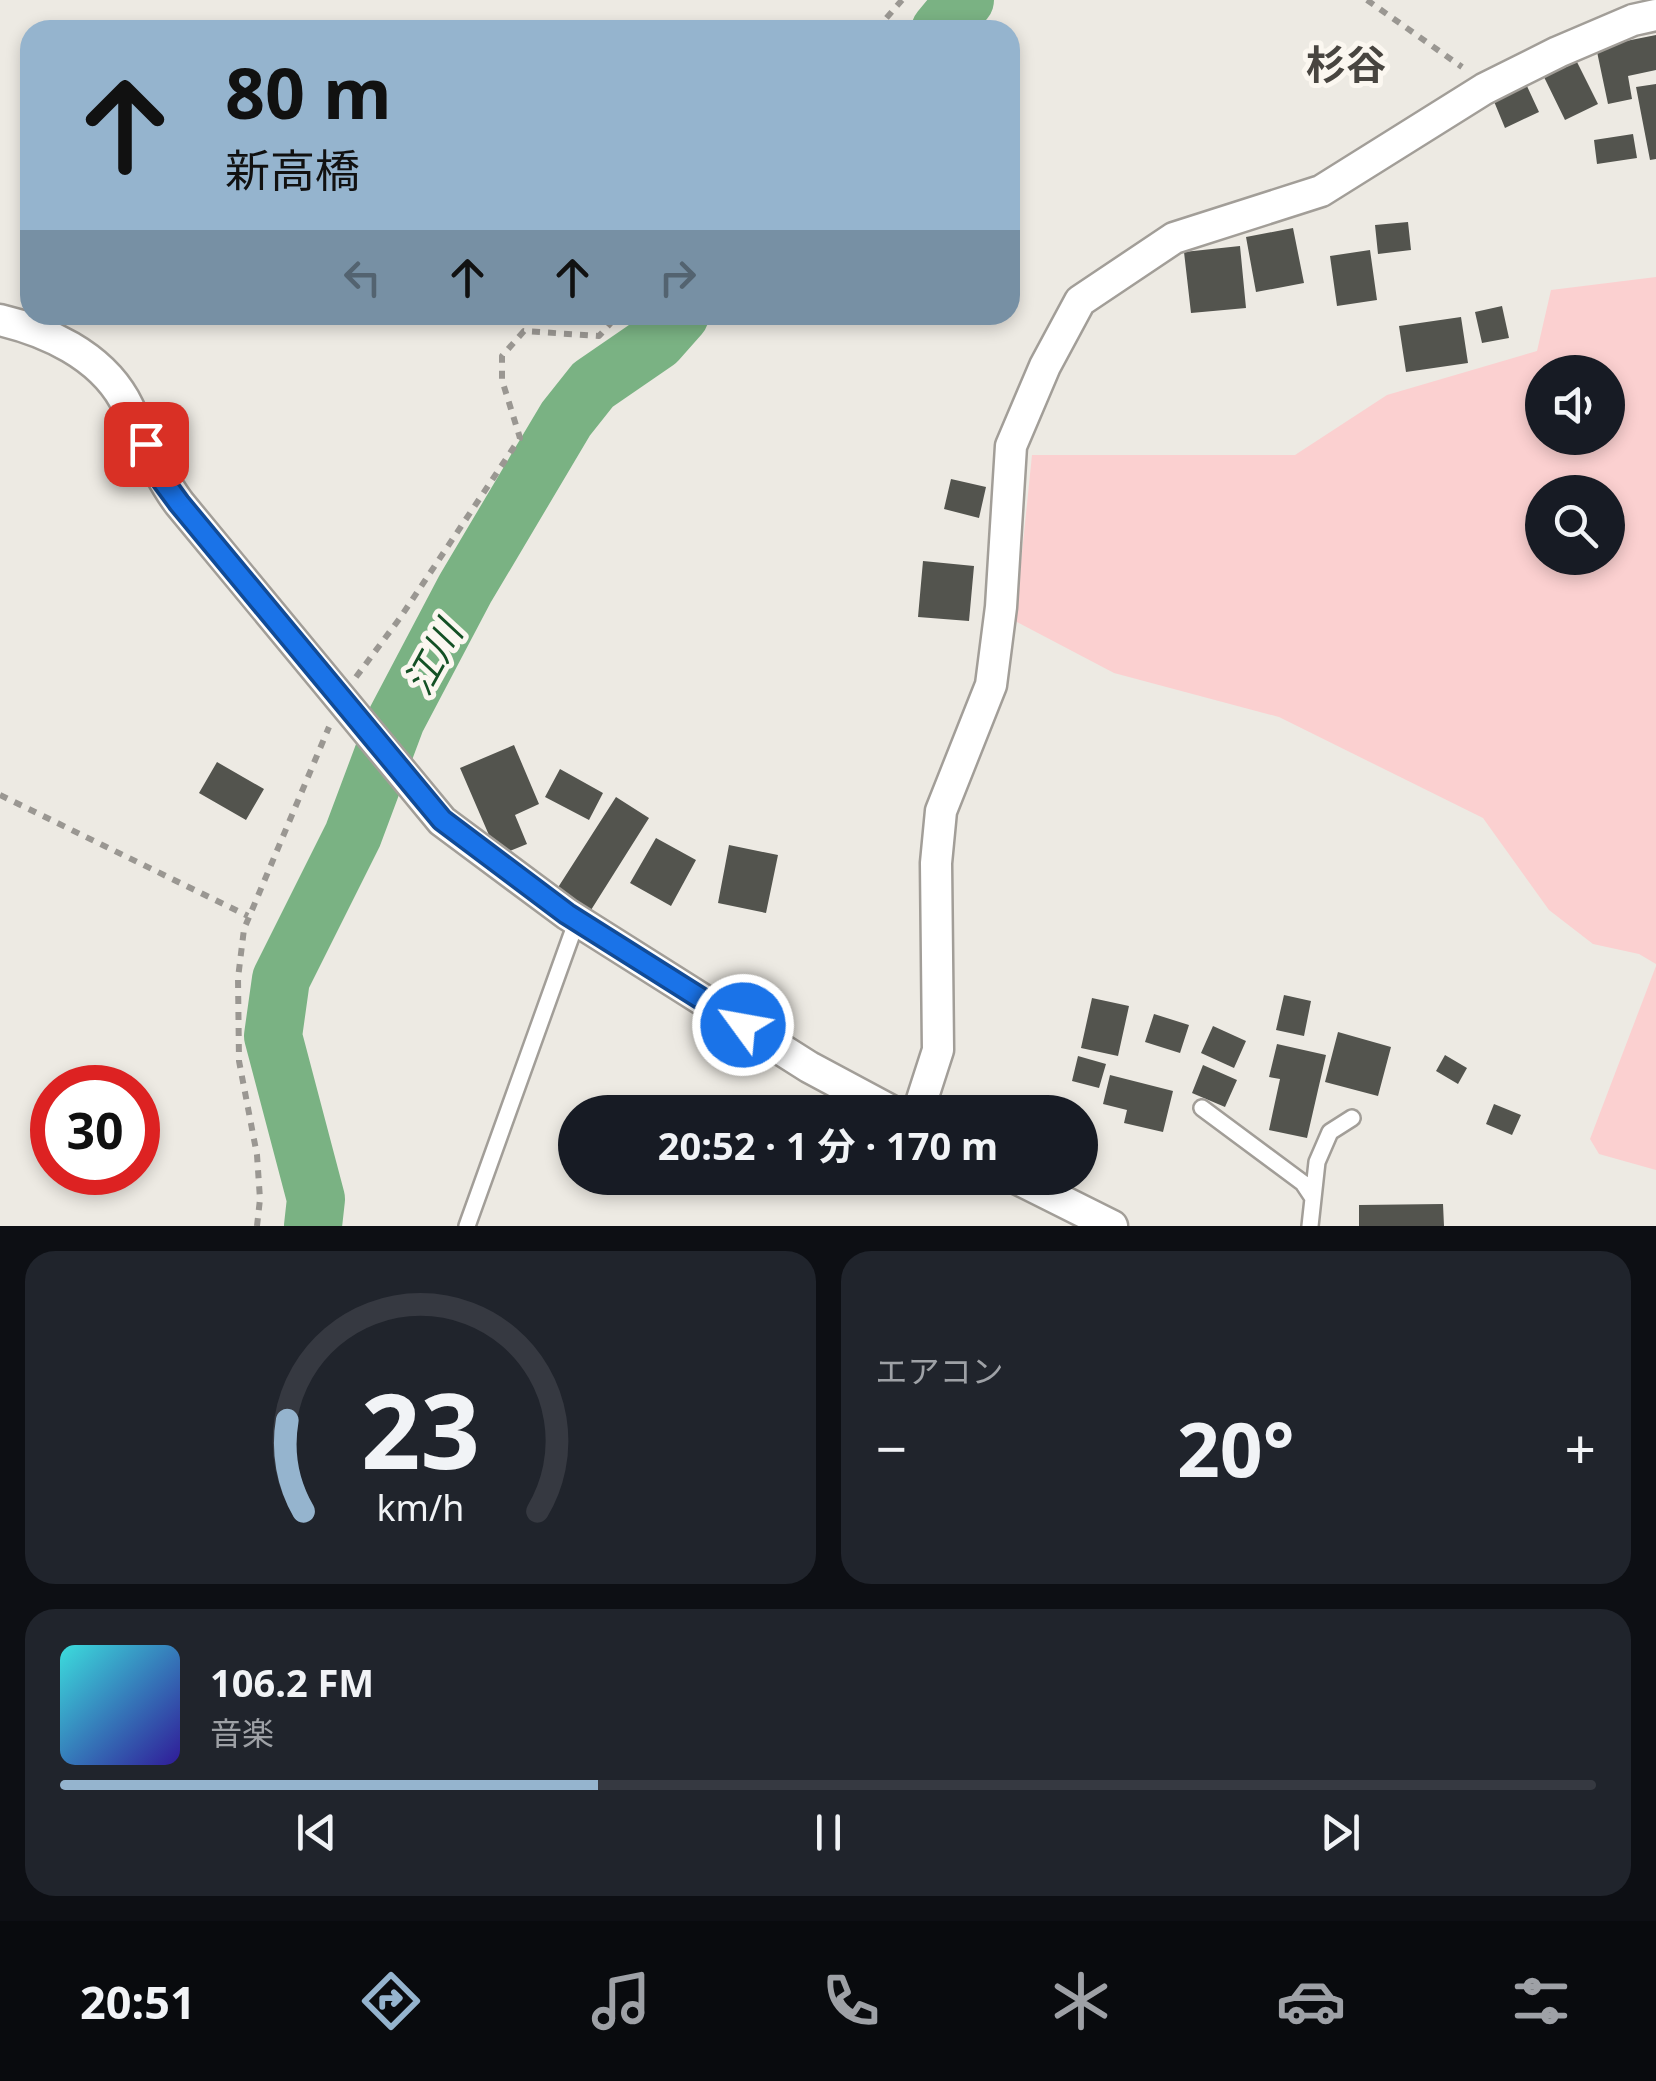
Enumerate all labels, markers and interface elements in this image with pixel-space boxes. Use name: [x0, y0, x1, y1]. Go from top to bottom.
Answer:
district label: 杉谷: [1306, 36, 1386, 91]
text: 80 m: [225, 44, 392, 140]
icon: ahead: [60, 60, 190, 190]
text: 新高橋: [225, 139, 360, 200]
icon: left: [335, 250, 390, 305]
icon: ahead: [440, 250, 495, 305]
icon: ahead: [545, 250, 600, 305]
icon: right: [650, 250, 705, 305]
map controls: [1525, 355, 1625, 575]
button: sound: [1525, 355, 1625, 455]
pin: [104, 402, 189, 487]
icon: arrive: [119, 417, 174, 472]
button: search: [1525, 475, 1625, 575]
water label: 江川: [391, 608, 475, 703]
position arrow: [691, 973, 795, 1077]
speed limit sign: 30: [30, 1065, 160, 1195]
text: 20:52 · 1 分 · 170 m: [658, 1119, 998, 1171]
text: エアコン: [876, 1349, 1004, 1392]
text: 23: [361, 1358, 480, 1499]
text: 20°: [1177, 1397, 1295, 1499]
text: −: [876, 1410, 907, 1485]
text: +: [1565, 1410, 1596, 1485]
text: km/h: [376, 1483, 464, 1531]
text: 106.2 FM: [210, 1656, 374, 1708]
text: 音楽: [210, 1711, 274, 1754]
icon: previous: [289, 1805, 344, 1860]
icon: pause: [801, 1805, 856, 1860]
icon: next: [1313, 1805, 1368, 1860]
icon: directions: [356, 1966, 426, 2036]
icon: music: [586, 1966, 656, 2036]
icon: phone: [816, 1966, 886, 2036]
icon: climate: [1046, 1966, 1116, 2036]
icon: car: [1276, 1966, 1346, 2036]
icon: filters: [1506, 1966, 1576, 2036]
text: 20:51: [80, 1971, 196, 2032]

